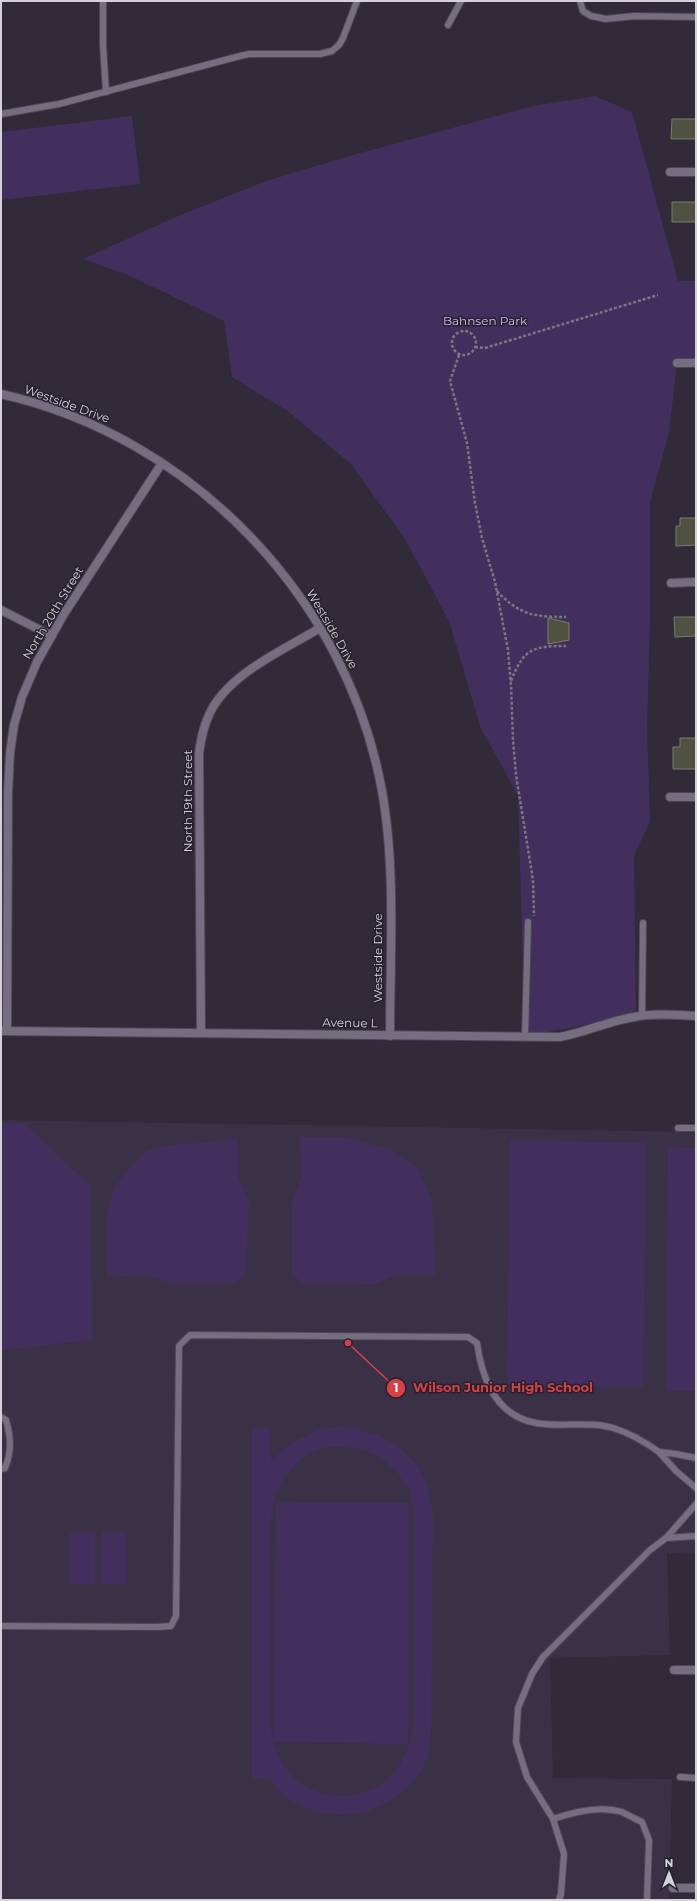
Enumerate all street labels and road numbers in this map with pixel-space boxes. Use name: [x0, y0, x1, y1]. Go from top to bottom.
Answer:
street label: Westside Drive: [22, 381, 112, 426]
street label: North 20th Street: [19, 563, 86, 662]
street label: Westside Drive: [304, 586, 361, 671]
street label: North 19th Street: [180, 750, 195, 852]
street label: Westside Drive: [370, 913, 385, 1003]
street label: Avenue L: [322, 1015, 378, 1030]

